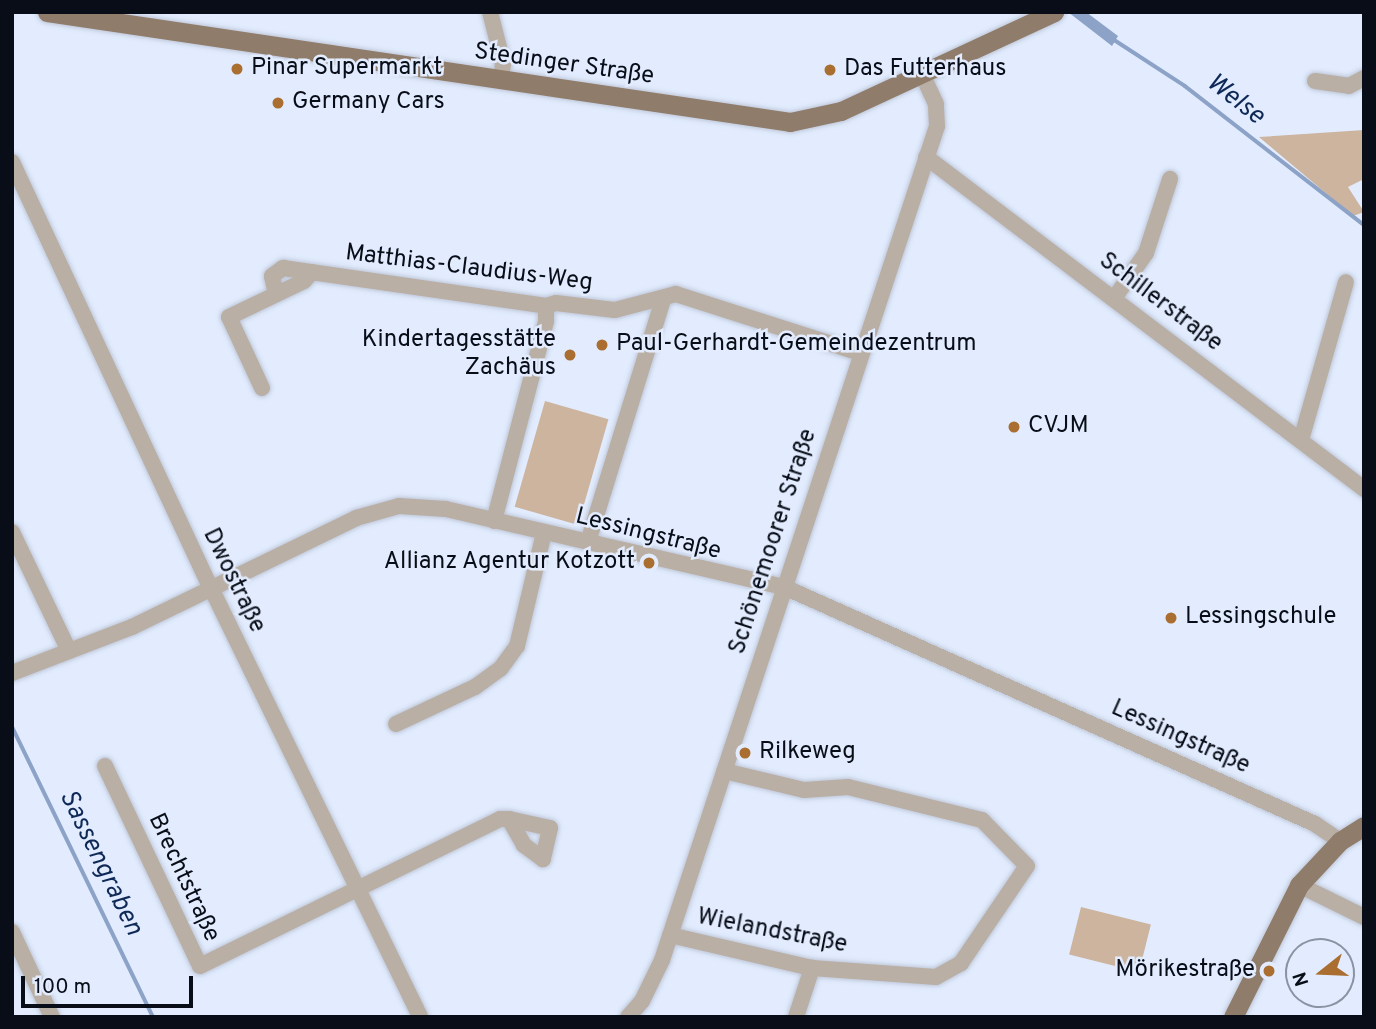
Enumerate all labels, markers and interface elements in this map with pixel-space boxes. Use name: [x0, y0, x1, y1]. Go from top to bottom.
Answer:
street label: Stedinger Straße: [472, 38, 656, 92]
place label: Pinar Supermarkt: [251, 55, 442, 83]
place label: Das Futterhaus: [844, 56, 1007, 84]
marker: Pinar Supermarkt: [229, 61, 245, 77]
marker: Das Futterhaus: [822, 62, 838, 78]
water label: Welse: [1200, 68, 1270, 132]
place label: Germany Cars: [292, 89, 445, 117]
marker: Germany Cars: [270, 95, 286, 111]
street label: Matthias-Claudius-Weg: [344, 240, 594, 298]
street label: Schillerstraße: [1093, 247, 1227, 359]
place label: Kindertagesstätte Zachäus: [362, 327, 556, 383]
place label: Paul-Gerhardt-Gemeindezentrum: [616, 331, 977, 359]
marker: Paul-Gerhardt-Gemeindezentrum: [594, 337, 610, 353]
marker: Kindertagesstätte Zachäus: [562, 347, 578, 363]
place label: CVJM: [1028, 413, 1089, 441]
marker: CVJM: [1006, 419, 1022, 435]
street label: Schönemoorer Straße: [724, 426, 824, 658]
street label: Lessingstraße: [572, 503, 724, 567]
street label: Dwostraße: [195, 524, 271, 638]
place label: Allianz Agentur Kotzott: [383, 549, 635, 577]
marker: Allianz Agentur Kotzott: [641, 555, 657, 571]
place label: Lessingschule: [1185, 604, 1336, 632]
marker: Lessingschule: [1163, 610, 1179, 626]
street label: Lessingstraße: [1106, 695, 1254, 781]
place label: Rilkeweg: [759, 739, 856, 767]
marker: Rilkeweg: [737, 745, 753, 761]
water label: Sassengraben: [51, 785, 149, 941]
street label: Brechtstraße: [141, 809, 225, 947]
street label: Wielandstraße: [694, 903, 850, 961]
north arrow: [1285, 938, 1355, 1008]
place label: Mörikestraße: [1115, 957, 1255, 985]
scale bar: [24, 962, 196, 1006]
marker: Mörikestraße: [1261, 963, 1277, 979]
text: N: [1288, 969, 1315, 989]
text: 100 m: [34, 974, 91, 1001]

